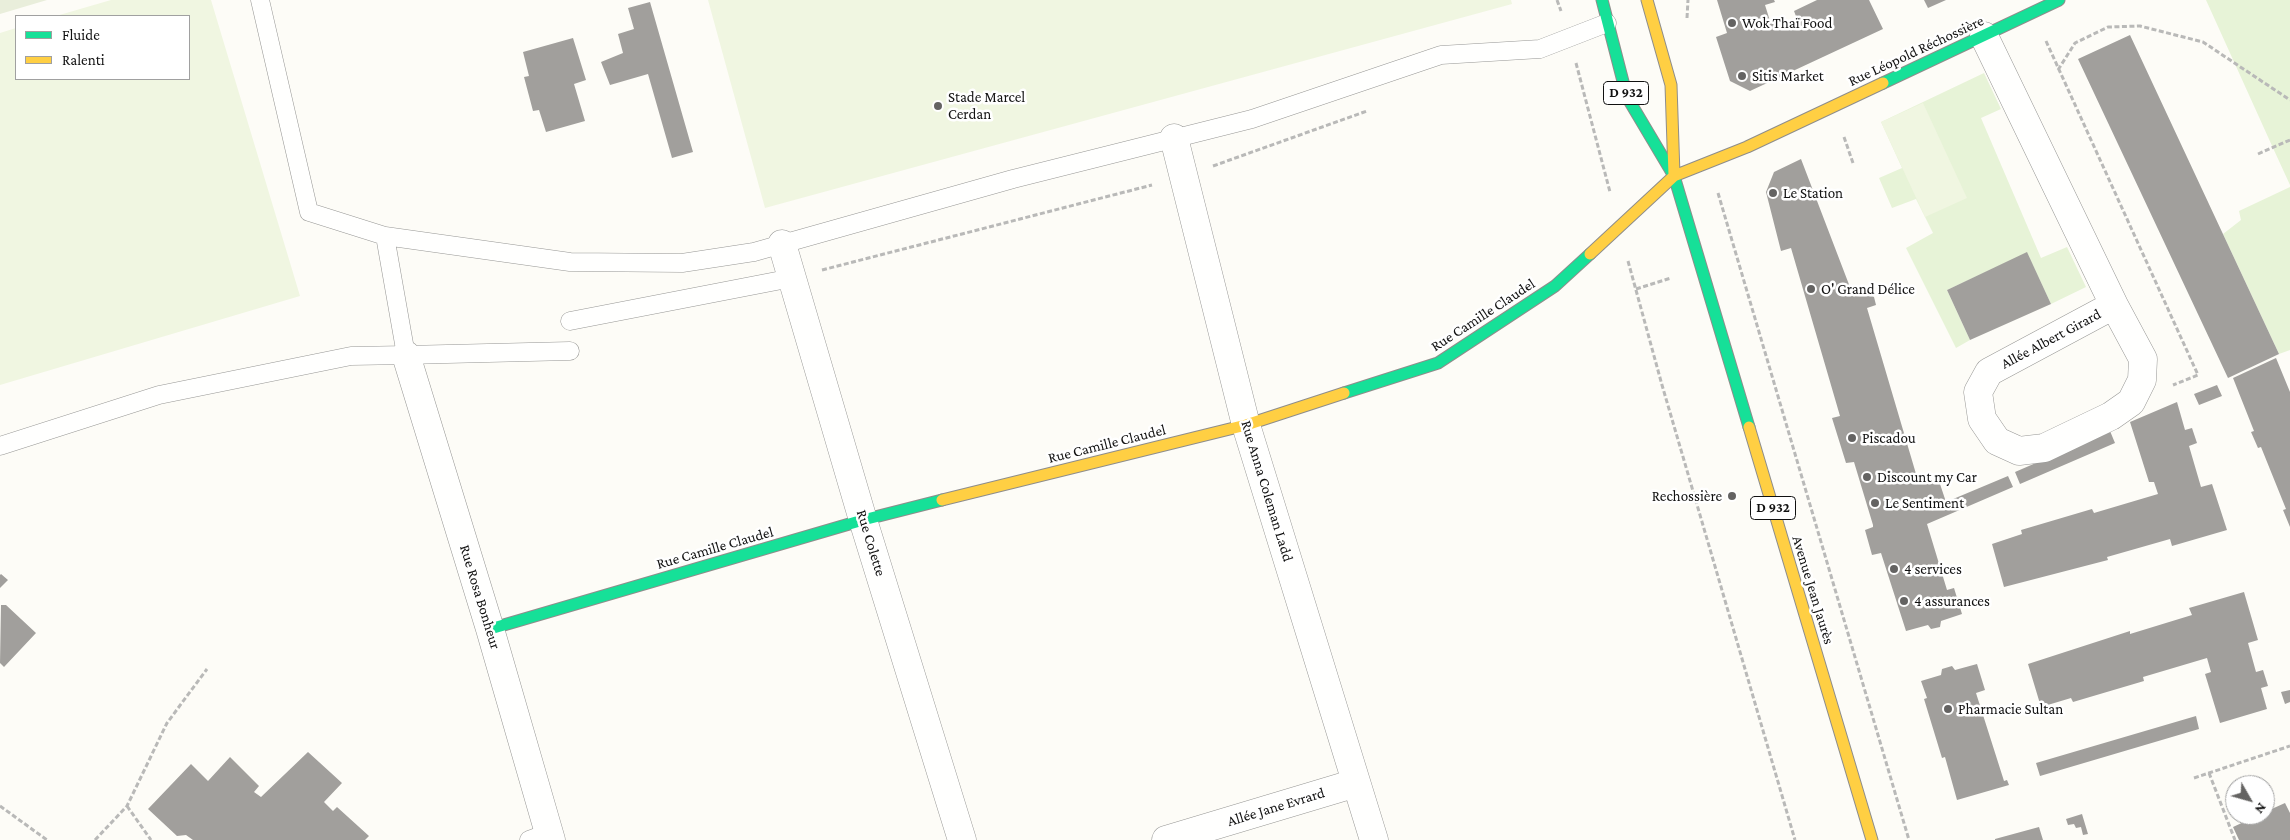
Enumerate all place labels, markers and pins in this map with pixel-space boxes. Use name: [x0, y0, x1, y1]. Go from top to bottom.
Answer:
place label: Wok Thaï Food: [1742, 14, 1832, 32]
marker: Wok Thaï Food: [1726, 17, 1738, 29]
place label: Sitis Market: [1752, 67, 1824, 85]
marker: Sitis Market: [1736, 70, 1748, 82]
place label: Stade Marcel Cerdan: [948, 88, 1025, 123]
marker: Stade Marcel Cerdan: [932, 100, 944, 112]
place label: Le Station: [1783, 184, 1843, 202]
marker: Le Station: [1767, 187, 1779, 199]
place label: O' Grand Délice: [1821, 280, 1915, 298]
marker: O' Grand Délice: [1805, 283, 1817, 295]
place label: Piscadou: [1862, 429, 1916, 447]
marker: Piscadou: [1846, 432, 1858, 444]
place label: Discount my Car: [1877, 468, 1977, 486]
marker: Discount my Car: [1861, 471, 1873, 483]
place label: Rechossière: [1652, 487, 1722, 505]
marker: Rechossière: [1726, 490, 1738, 502]
place label: Le Sentiment: [1885, 494, 1964, 512]
marker: Le Sentiment: [1869, 497, 1881, 509]
place label: 4 services: [1904, 560, 1962, 578]
marker: 4 services: [1888, 563, 1900, 575]
place label: 4 assurances: [1914, 592, 1990, 610]
marker: 4 assurances: [1898, 595, 1910, 607]
place label: Pharmacie Sultan: [1958, 700, 2063, 718]
marker: Pharmacie Sultan: [1942, 703, 1954, 715]

